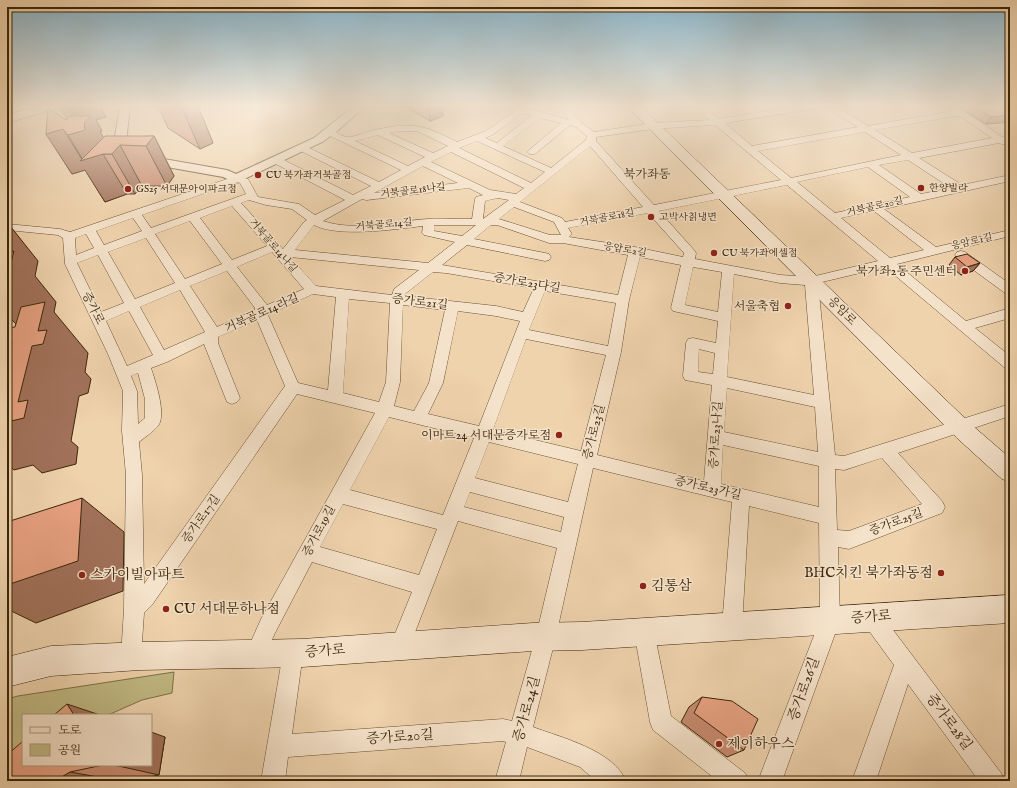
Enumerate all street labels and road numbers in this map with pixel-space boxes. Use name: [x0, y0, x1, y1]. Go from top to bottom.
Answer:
street label: 거북골로18나길: [380, 181, 446, 201]
street label: 거북골로20길: [845, 194, 905, 220]
street label: 거북골로18길: [578, 206, 636, 230]
street label: 거북골로14길: [355, 216, 413, 234]
street label: 거북골로14나길: [246, 217, 300, 275]
street label: 응암로1길: [950, 231, 994, 253]
street label: 응암로2길: [603, 240, 647, 260]
street label: 증가로23다길: [492, 270, 562, 296]
street label: 증가로: [79, 289, 108, 327]
street label: 거북골로14라길: [222, 290, 302, 336]
street label: 증가로21길: [391, 291, 449, 313]
street label: 응암로: [824, 293, 860, 329]
street label: 증가로23나길: [706, 401, 726, 469]
street label: 증가로23길: [580, 403, 608, 461]
street label: 증가로23가길: [673, 473, 743, 503]
street label: 증가로17길: [179, 492, 223, 546]
street label: 증가로19길: [299, 503, 339, 559]
street label: 증가로25길: [867, 505, 925, 539]
street label: 증가로: [850, 607, 892, 627]
street label: 증가로: [304, 641, 346, 661]
street label: 증가로26길: [784, 655, 824, 723]
street label: 증가로24길: [510, 674, 544, 744]
street label: 증가로28길: [922, 690, 976, 754]
street label: 증가로20길: [366, 726, 434, 748]

